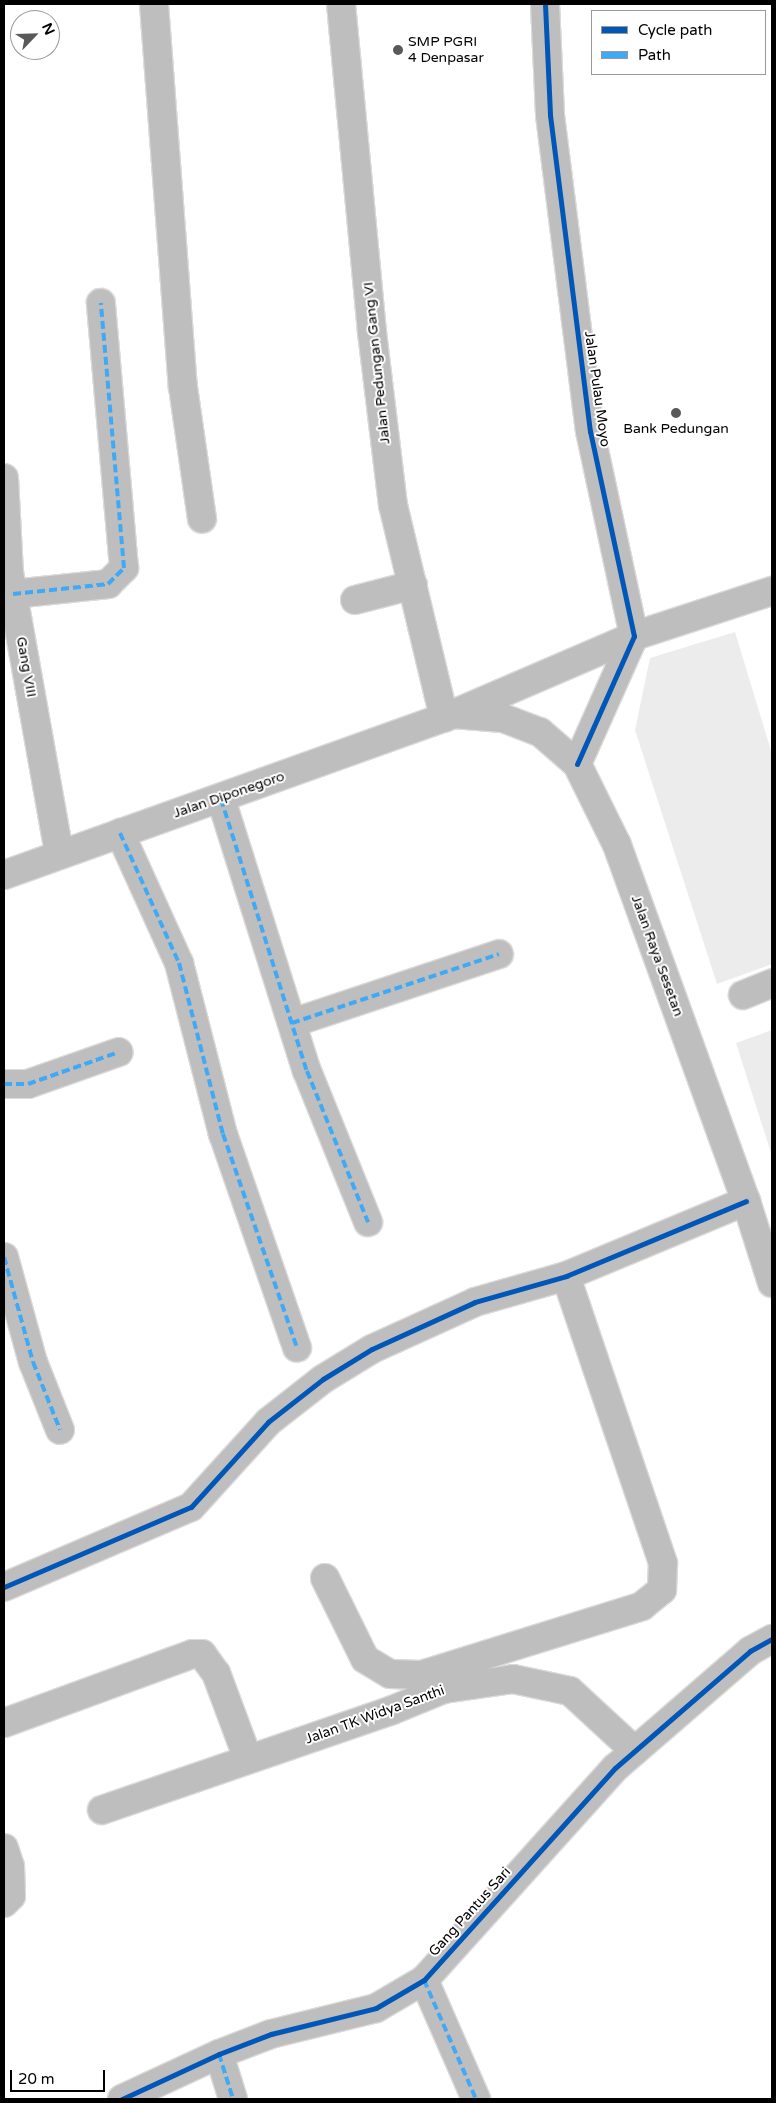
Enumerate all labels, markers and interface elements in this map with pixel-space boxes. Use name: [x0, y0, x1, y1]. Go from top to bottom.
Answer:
north arrow: [10, 10, 60, 60]
legend: [591, 10, 766, 75]
text: N: [38, 21, 58, 38]
text: Cycle path: [638, 21, 712, 39]
place label: SMP PGRI 4 Denpasar: [408, 34, 484, 66]
marker: SMP PGRI 4 Denpasar: [392, 44, 404, 56]
text: Path: [638, 46, 671, 64]
street label: Jalan Pedungan Gang VI: [360, 281, 394, 445]
street label: Jalan Pulau Moyo: [581, 330, 613, 448]
marker: Bank Pedungan: [670, 407, 682, 419]
place label: Bank Pedungan: [623, 421, 729, 437]
street label: Gang VIII: [12, 635, 40, 699]
street label: Jalan Diponegoro: [171, 768, 287, 822]
street label: Jalan Raya Sesetan: [627, 893, 687, 1019]
street label: Jalan TK Widya Santhi: [303, 1682, 447, 1748]
street label: Gang Pantus Sari: [426, 1864, 514, 1960]
scale bar: [12, 2060, 108, 2092]
text: 20 m: [18, 2070, 55, 2088]

